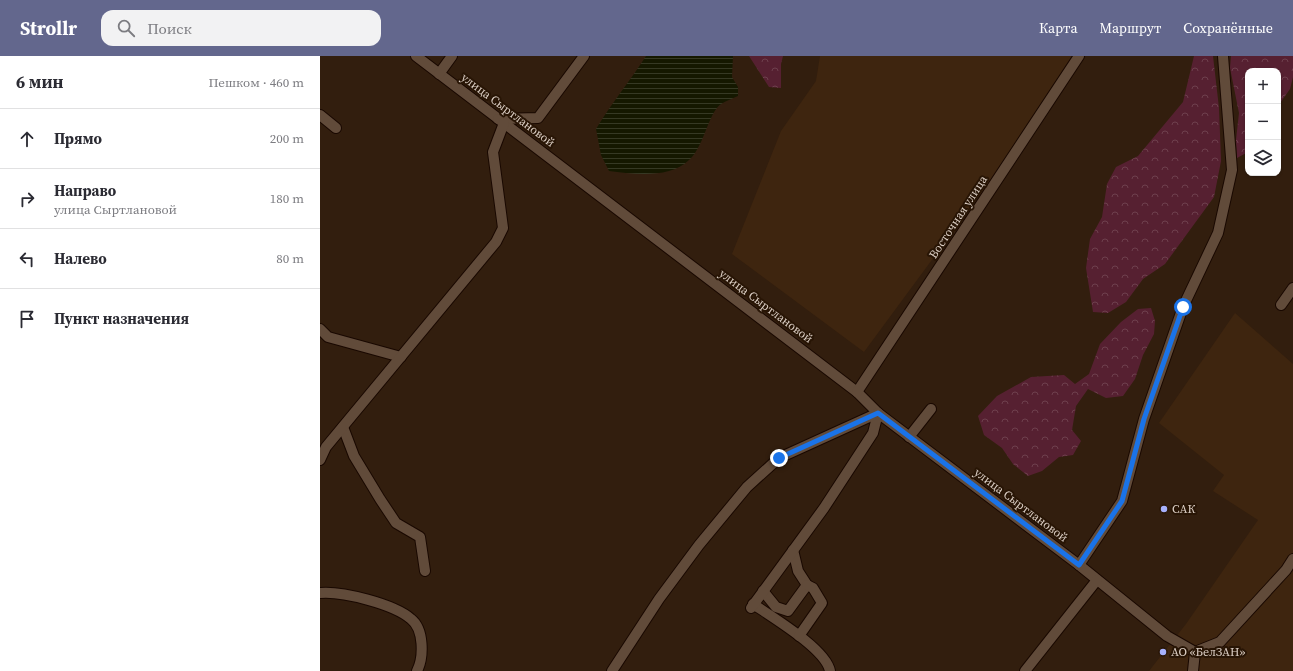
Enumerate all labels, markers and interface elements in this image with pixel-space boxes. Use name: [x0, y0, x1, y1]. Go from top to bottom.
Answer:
search box: [101, 10, 381, 46]
text: Strollr: [20, 15, 77, 41]
icon: search: [115, 17, 137, 39]
text: Поиск: [147, 18, 192, 39]
text: Карта: [1039, 18, 1078, 38]
text: Маршрут: [1100, 18, 1161, 38]
text: Сохранённые: [1183, 18, 1273, 38]
map controls: [1245, 68, 1281, 176]
button: +: [1245, 68, 1281, 104]
street label: улица Сыртлановой: [458, 69, 558, 151]
text: 6 мин: [16, 70, 64, 94]
text: Пешком · 460 m: [209, 74, 304, 91]
button: −: [1245, 104, 1281, 140]
icon: ahead: [16, 128, 38, 150]
text: Прямо: [54, 128, 102, 149]
text: 200 m: [270, 130, 304, 147]
button: layers: [1245, 140, 1281, 176]
street label: Восточная улица: [925, 172, 991, 262]
text: Направо: [54, 180, 116, 201]
icon: right: [16, 188, 38, 210]
text: 180 m: [270, 190, 304, 207]
text: улица Сыртлановой: [54, 201, 177, 218]
icon: left: [16, 248, 38, 270]
text: Налево: [54, 248, 107, 269]
text: 80 m: [276, 250, 304, 267]
street label: улица Сыртлановой: [716, 265, 816, 347]
route start: [1174, 298, 1192, 316]
icon: arrive: [16, 308, 38, 330]
text: Пункт назначения: [54, 308, 189, 329]
route end: [770, 449, 788, 467]
street label: улица Сыртлановой: [971, 464, 1071, 546]
place label: САК: [1172, 501, 1195, 517]
marker: САК: [1159, 504, 1169, 514]
place label: АО «БелЗАН»: [1171, 644, 1245, 660]
marker: АО «БелЗАН»: [1158, 647, 1168, 657]

